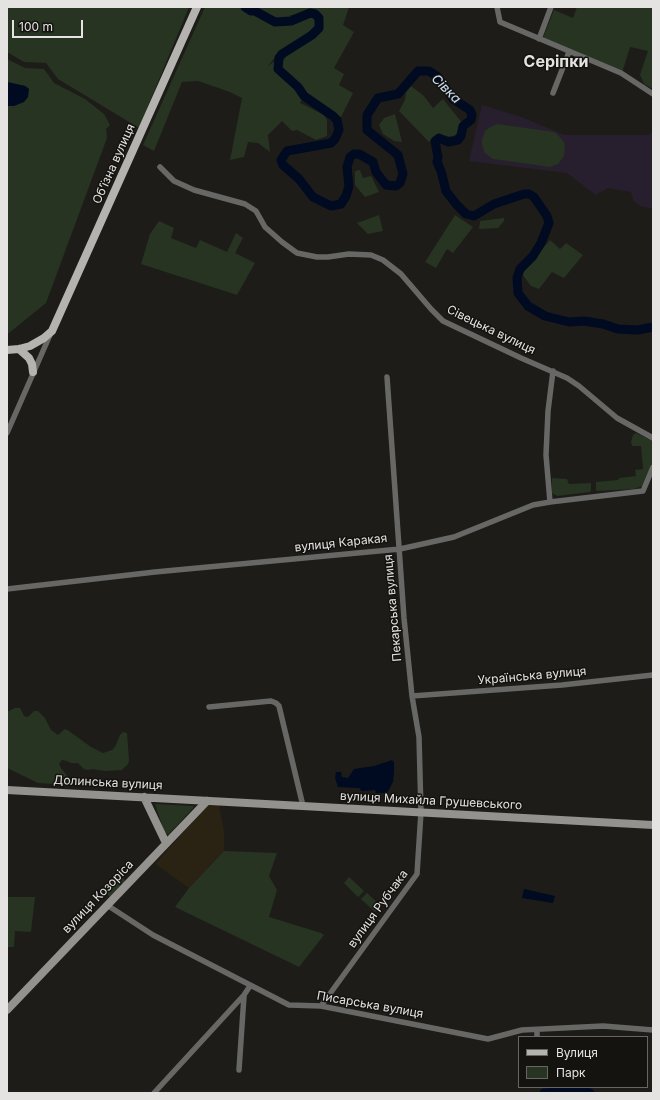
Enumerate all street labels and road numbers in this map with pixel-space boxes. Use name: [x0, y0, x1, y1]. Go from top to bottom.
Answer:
street label: Обʼїзна вулиця: [90, 122, 138, 206]
street label: Сівецька вулиця: [444, 302, 538, 358]
street label: вулиця Каракая: [294, 531, 388, 555]
street label: Пекарська вулиця: [381, 554, 405, 662]
street label: Українська вулиця: [477, 664, 587, 688]
street label: Долинська вулиця: [53, 773, 163, 793]
street label: вулиця Михайла Грушевського: [340, 789, 522, 813]
street label: вулиця Козоріса: [59, 857, 137, 937]
street label: вулиця Рубчака: [345, 867, 411, 951]
street label: Писарська вулиця: [316, 989, 424, 1021]

